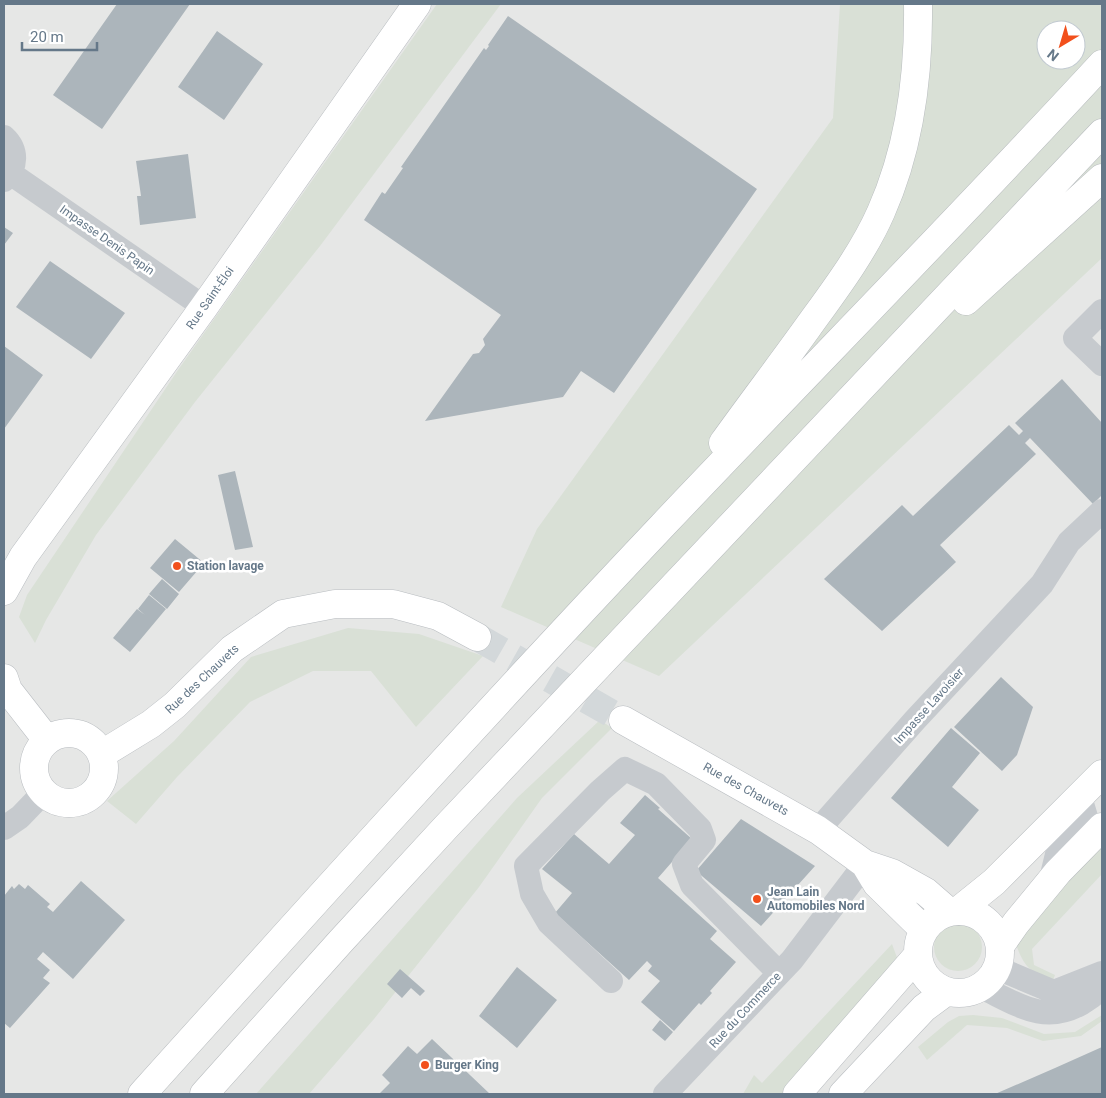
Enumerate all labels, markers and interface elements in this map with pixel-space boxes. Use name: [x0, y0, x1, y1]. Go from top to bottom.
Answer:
scale bar: [22, 20, 98, 52]
north arrow: [1036, 20, 1086, 70]
text: 20 m: [30, 28, 64, 46]
text: N: [1044, 46, 1062, 65]
street label: Impasse Denis Papin: [57, 202, 157, 278]
street label: Rue Saint-Éloi: [182, 263, 237, 332]
place label: Station lavage: [187, 559, 264, 573]
marker: Station lavage: [171, 560, 183, 572]
street label: Rue des Chauvets: [162, 641, 242, 717]
street label: Impasse Lavoisier: [891, 665, 967, 747]
street label: Rue des Chauvets: [701, 760, 791, 818]
place label: Jean Lain Automobiles Nord: [767, 885, 865, 913]
marker: Jean Lain Automobiles Nord: [751, 893, 763, 905]
street label: Rue du Commerce: [706, 969, 784, 1051]
place label: Burger King: [435, 1058, 499, 1072]
marker: Burger King: [419, 1059, 431, 1071]

